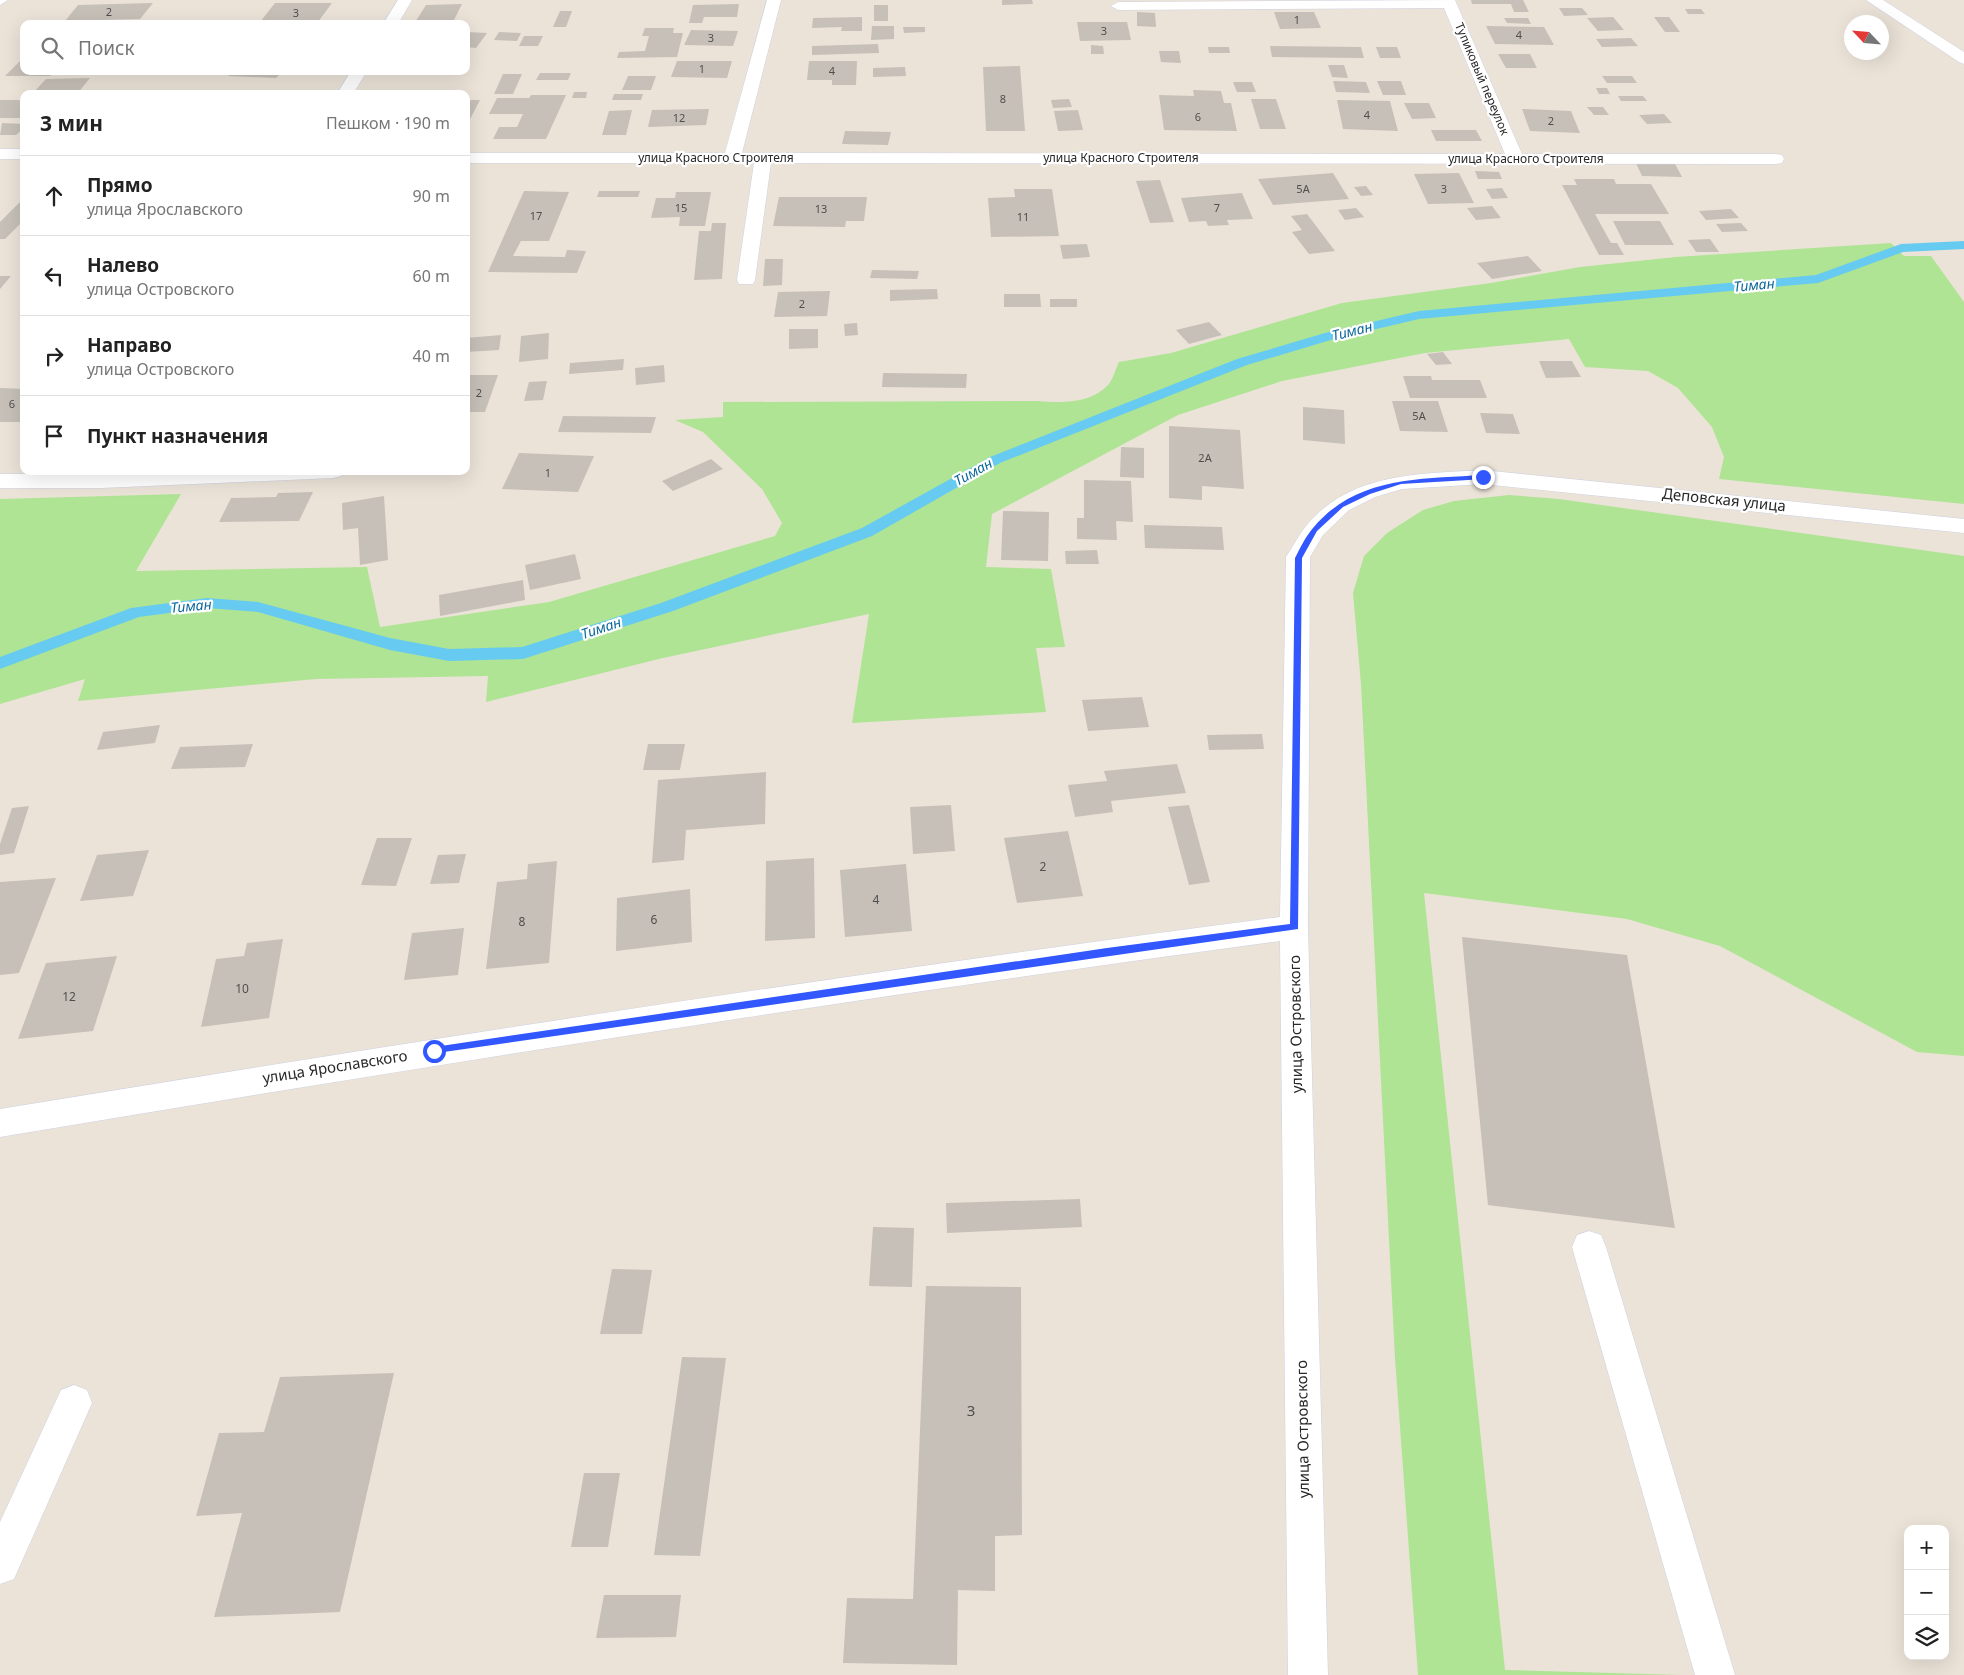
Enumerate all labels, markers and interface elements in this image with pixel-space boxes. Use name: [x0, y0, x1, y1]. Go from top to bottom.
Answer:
house number: 2: [106, 4, 112, 19]
house number: 3: [293, 5, 299, 20]
house number: 1: [1294, 12, 1300, 27]
north arrow: [1844, 15, 1889, 60]
search box: [20, 20, 470, 75]
street label: Тупиковый переулок: [1451, 20, 1514, 138]
house number: 3: [1101, 23, 1107, 38]
house number: 4: [1516, 27, 1523, 42]
house number: 3: [708, 30, 714, 45]
icon: search: [38, 34, 66, 62]
text: Поиск: [78, 35, 134, 61]
house number: 1: [699, 61, 705, 76]
house number: 4: [829, 63, 836, 78]
house number: 8: [1000, 91, 1006, 106]
house number: 4: [1364, 107, 1371, 122]
text: 3 мин: [40, 109, 103, 137]
house number: 6: [1195, 109, 1201, 124]
house number: 12: [673, 110, 685, 125]
text: Пешком · 190 m: [326, 112, 450, 134]
house number: 2: [1548, 113, 1554, 128]
street label: улица Красного Строителя: [638, 149, 794, 166]
street label: улица Красного Строителя: [1043, 149, 1199, 166]
street label: улица Красного Строителя: [1448, 150, 1604, 167]
text: Прямо: [87, 172, 153, 198]
house number: 5А: [1296, 181, 1311, 196]
house number: 3: [1441, 181, 1447, 196]
icon: ahead: [40, 182, 68, 210]
text: 90 m: [413, 185, 450, 207]
text: улица Ярославского: [87, 198, 243, 220]
house number: 15: [675, 200, 687, 215]
house number: 7: [1214, 200, 1220, 215]
house number: 13: [815, 201, 827, 216]
house number: 17: [530, 208, 542, 223]
house number: 11: [1017, 209, 1029, 224]
text: Налево: [87, 252, 159, 278]
icon: left: [40, 262, 68, 290]
text: 60 m: [413, 265, 450, 287]
water label: Тиман: [1733, 273, 1775, 296]
text: улица Островского: [87, 278, 234, 300]
house number: 2: [799, 296, 805, 311]
water label: Тиман: [1330, 316, 1374, 345]
text: Направо: [87, 332, 172, 358]
icon: right: [40, 342, 68, 370]
text: 40 m: [413, 345, 450, 367]
text: улица Островского: [87, 358, 234, 380]
house number: 2: [476, 385, 482, 400]
house number: 6: [9, 396, 15, 411]
house number: 5А: [1412, 408, 1427, 423]
icon: arrive: [40, 422, 68, 450]
text: Пункт назначения: [87, 423, 268, 449]
house number: 2А: [1198, 450, 1213, 465]
water label: Тиман: [950, 453, 995, 490]
house number: 1: [545, 465, 551, 480]
route end: [1472, 466, 1495, 489]
street label: Деповская улица: [1661, 483, 1787, 515]
water label: Тиман: [170, 594, 212, 617]
water label: Тиман: [578, 612, 623, 643]
house number: 2: [1040, 858, 1047, 875]
house number: 4: [873, 891, 880, 908]
house number: 6: [651, 911, 658, 928]
house number: 8: [519, 913, 526, 930]
street label: улица Островского: [1284, 955, 1306, 1093]
house number: 10: [235, 980, 249, 997]
house number: 12: [62, 988, 76, 1005]
route start: [423, 1040, 446, 1063]
street label: улица Ярославского: [261, 1045, 409, 1087]
street label: улица Островского: [1291, 1360, 1313, 1498]
house number: 3: [967, 1400, 975, 1420]
map controls: [1904, 1525, 1949, 1660]
button: +: [1904, 1525, 1949, 1570]
button: −: [1904, 1570, 1949, 1615]
button: layers: [1904, 1615, 1949, 1660]

